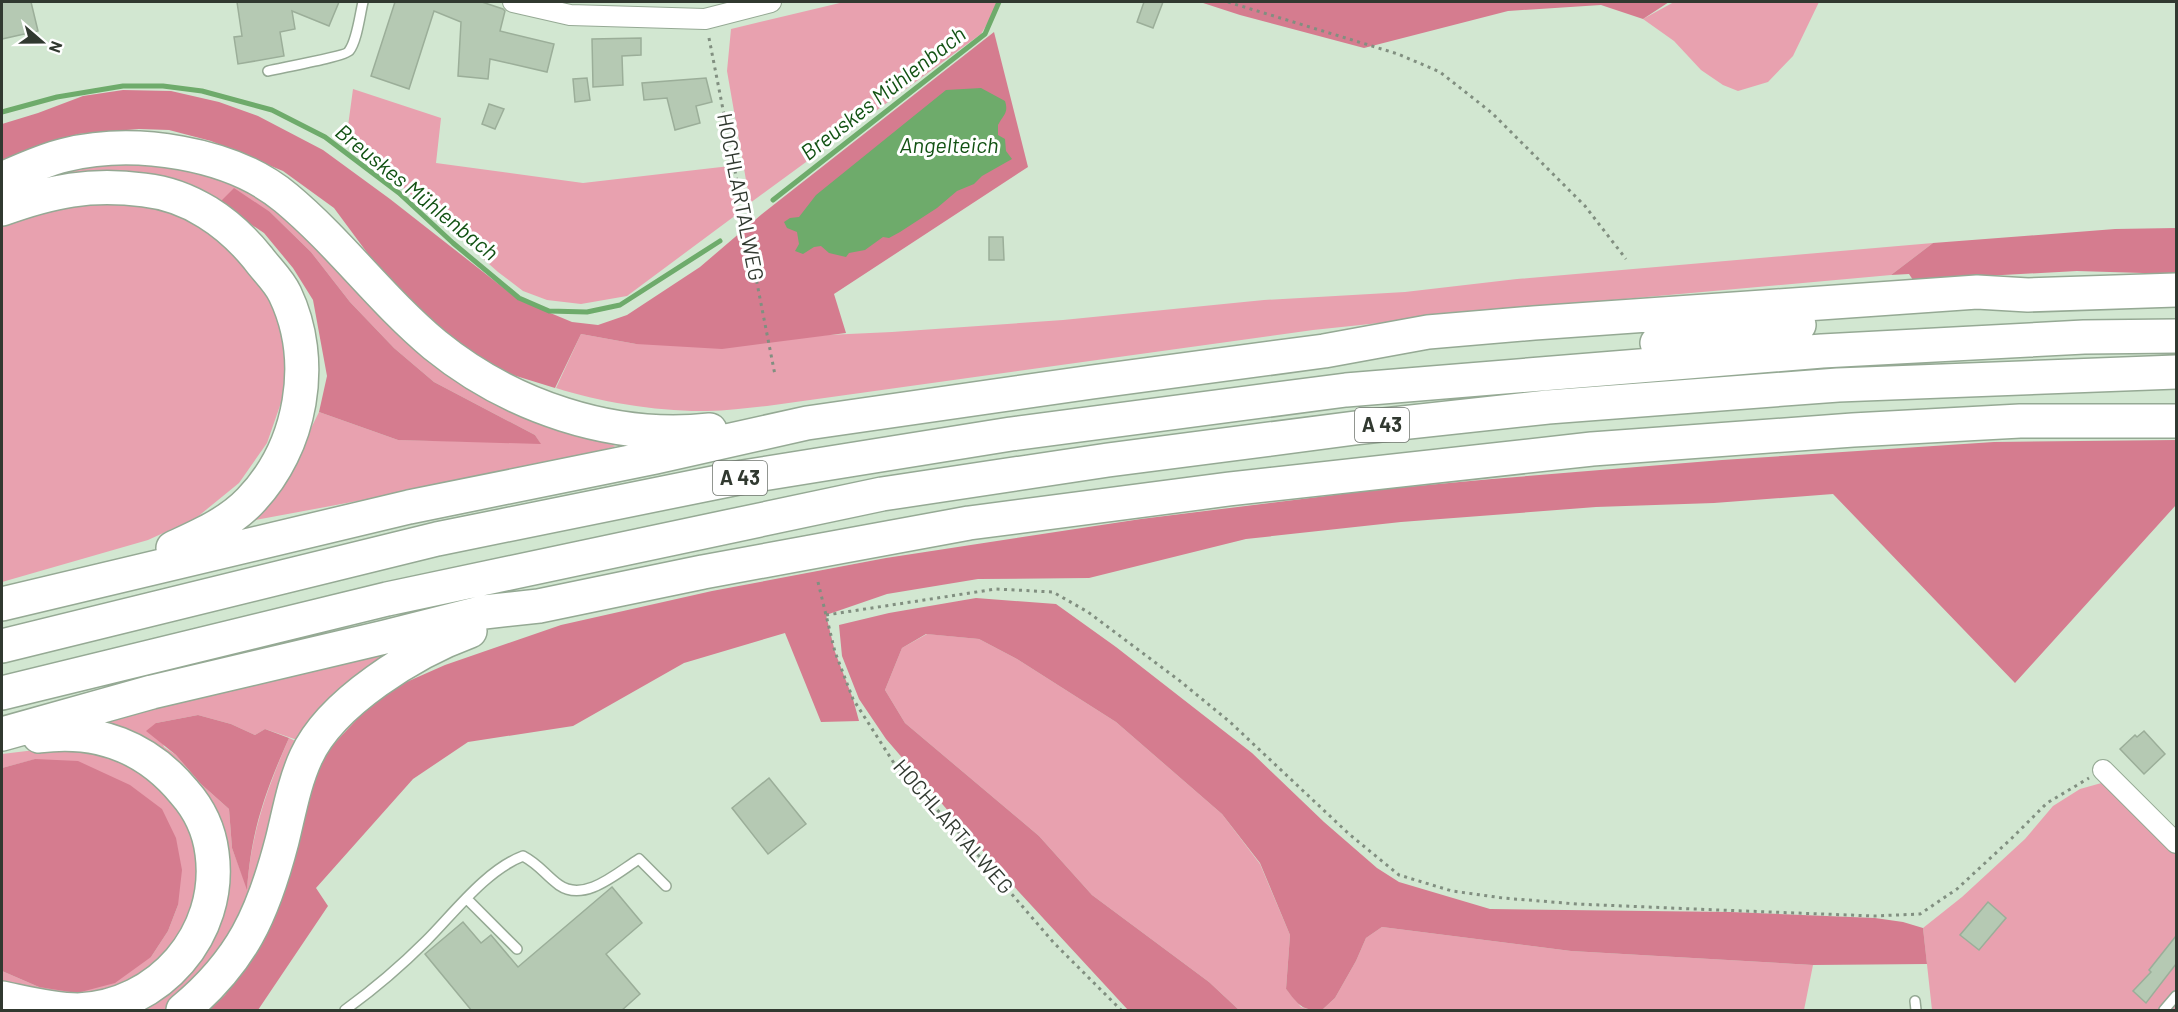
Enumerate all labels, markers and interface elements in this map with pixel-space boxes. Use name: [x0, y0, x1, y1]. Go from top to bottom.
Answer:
north arrow: [12, 12, 72, 72]
water label: Breuskes Mühlenbach: [795, 20, 970, 165]
text: N: [46, 39, 67, 56]
street label: HOCHLARTALWEG: [713, 111, 770, 283]
water label: Breuskes Mühlenbach: [331, 118, 504, 265]
water label: Angelteich: [899, 131, 999, 157]
road number: A 43: [1355, 408, 1409, 442]
road number: A 43: [713, 461, 767, 495]
street label: HOCHLARTALWEG: [889, 754, 1019, 898]

